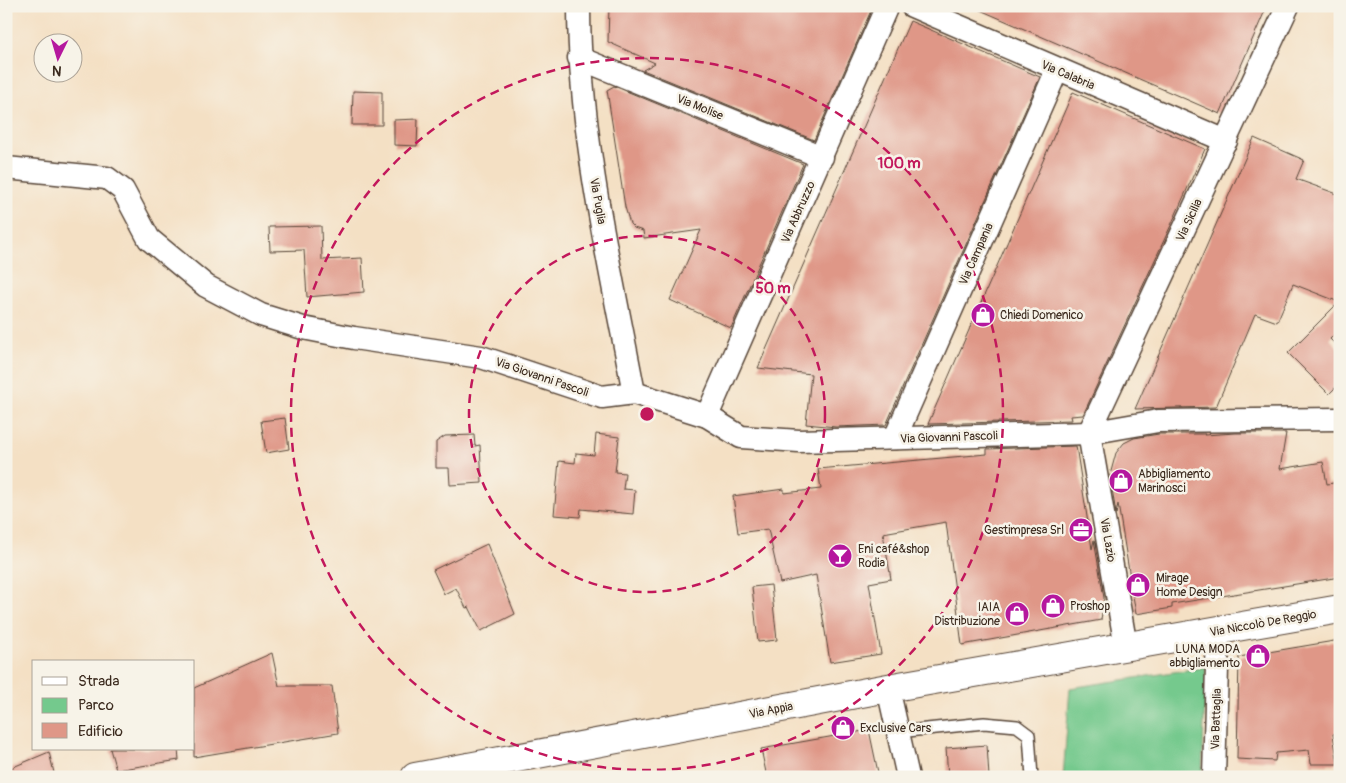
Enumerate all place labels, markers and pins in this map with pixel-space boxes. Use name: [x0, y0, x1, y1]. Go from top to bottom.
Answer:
shop icon: Chiedi Domenico: [970, 302, 996, 328]
place label: Chiedi Domenico: [1000, 308, 1084, 323]
centre of rings: [638, 405, 656, 423]
place label: Abbigliamento Marinosci: [1138, 467, 1211, 496]
shop icon: Abbigliamento Marinosci: [1108, 468, 1134, 494]
office icon: Gestimpresa Srl: [1068, 517, 1094, 543]
place label: Gestimpresa Srl: [984, 523, 1064, 538]
place label: Eni café&shop Rodia: [858, 542, 930, 571]
bar icon: Eni café&shop Rodia: [827, 543, 853, 569]
place label: Mirage Home Design: [1156, 571, 1223, 600]
shop icon: Mirage Home Design: [1125, 572, 1151, 598]
shop icon: Proshop: [1040, 593, 1066, 619]
place label: Proshop: [1070, 599, 1110, 614]
place label: IAIA Distribuzione: [934, 600, 1000, 629]
shop icon: IAIA Distribuzione: [1004, 601, 1030, 627]
place label: LUNA MODA abbigliamento: [1170, 642, 1241, 671]
shop icon: LUNA MODA abbigliamento: [1245, 643, 1271, 669]
shop icon: Exclusive Cars: [830, 715, 856, 741]
place label: Exclusive Cars: [860, 721, 932, 736]

